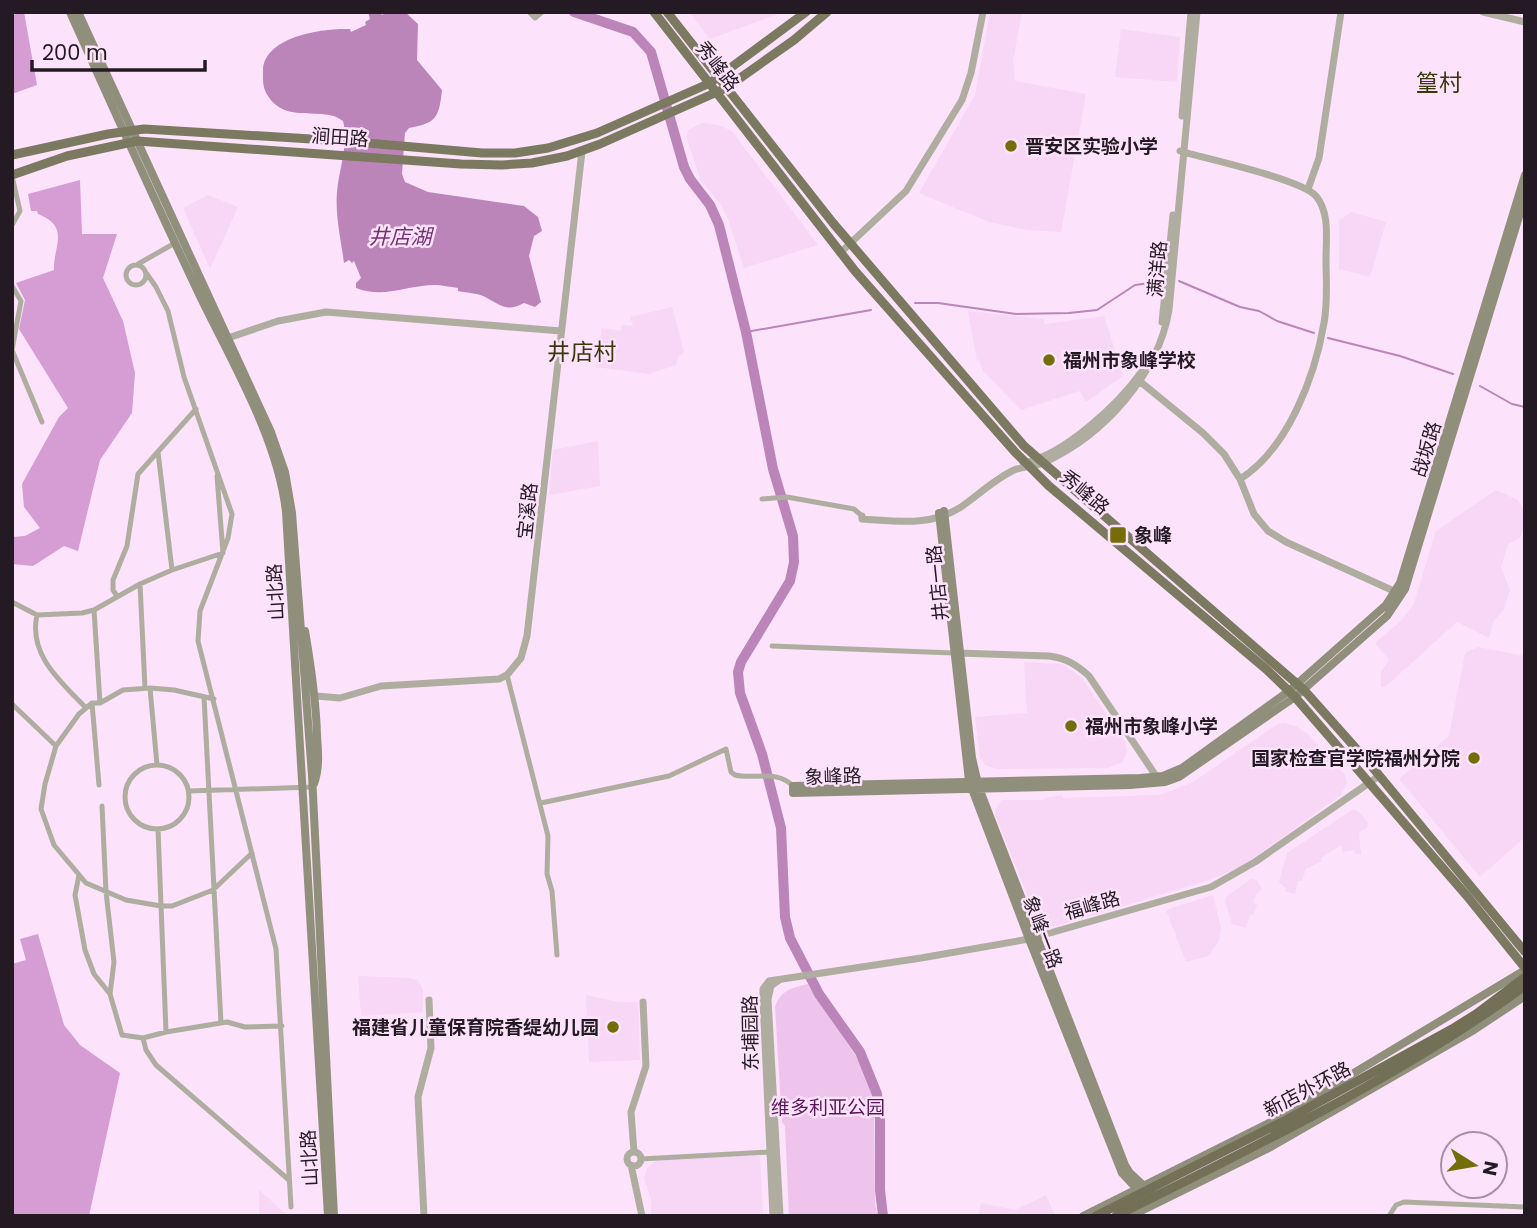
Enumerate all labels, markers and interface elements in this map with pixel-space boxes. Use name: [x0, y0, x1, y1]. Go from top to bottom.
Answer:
scale bar: [32, 28, 205, 72]
street label: 秀峰路: [689, 36, 746, 97]
text: 200 m: [42, 38, 108, 67]
district label: 篁村: [1416, 67, 1462, 99]
street label: 涧田路: [311, 122, 369, 153]
place label: 晋安区实验小学: [1025, 133, 1158, 160]
marker: 晋安区实验小学: [1003, 138, 1019, 154]
water label: 井店湖: [369, 222, 434, 251]
street label: 满洋路: [1142, 239, 1173, 299]
district label: 井店村: [548, 336, 617, 368]
place label: 福州市象峰学校: [1063, 347, 1196, 374]
marker: 福州市象峰学校: [1041, 352, 1057, 368]
street label: 战坂路: [1405, 418, 1448, 480]
street label: 秀峰路: [1054, 464, 1115, 521]
street label: 宝溪路: [511, 481, 544, 541]
place label: 象峰: [1134, 522, 1172, 549]
marker: 象峰: [1108, 525, 1128, 545]
street label: 井店一路: [920, 544, 955, 622]
street label: 山北路: [261, 563, 290, 621]
place label: 福州市象峰小学: [1085, 713, 1218, 740]
marker: 福州市象峰小学: [1063, 718, 1079, 734]
place label: 国家检查官学院福州分院: [1251, 745, 1460, 772]
marker: 国家检查官学院福州分院: [1466, 750, 1482, 766]
street label: 象峰路: [804, 762, 862, 791]
street label: 福峰路: [1061, 885, 1123, 926]
street label: 象峰一路: [1016, 892, 1069, 973]
street label: 东埔园路: [736, 995, 765, 1071]
place label: 福建省儿童保育院香缇幼儿园: [352, 1014, 599, 1041]
marker: 福建省儿童保育院香缇幼儿园: [605, 1019, 621, 1035]
street label: 新店外环路: [1259, 1055, 1356, 1124]
park label: 维多利亚公园: [771, 1094, 885, 1121]
street label: 山北路: [295, 1129, 324, 1187]
north arrow: [1439, 1130, 1509, 1200]
text: N: [1476, 1159, 1505, 1178]

